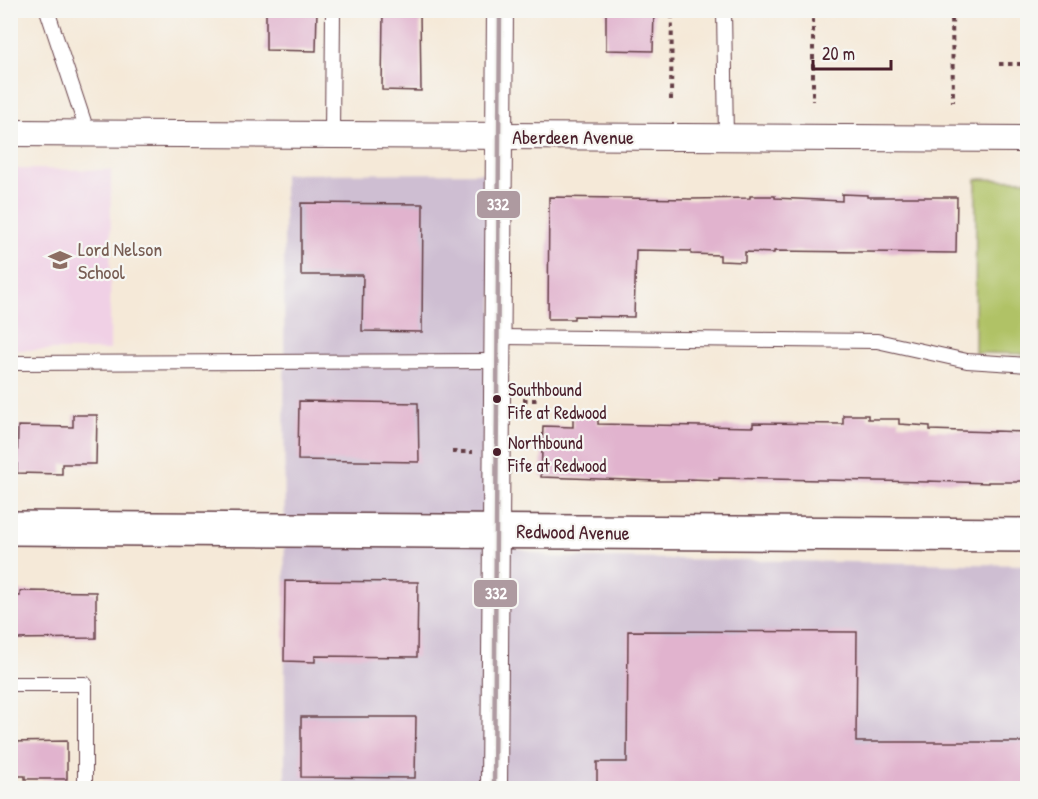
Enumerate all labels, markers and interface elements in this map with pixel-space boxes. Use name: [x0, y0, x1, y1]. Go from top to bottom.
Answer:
scale bar: [813, 33, 891, 71]
text: 20 m: [822, 41, 855, 66]
street label: Aberdeen Avenue: [512, 123, 634, 150]
line badge: 332: [476, 190, 521, 219]
text: 332: [487, 193, 509, 215]
place label: Lord Nelson School: [78, 235, 162, 285]
school or university icon: Lord Nelson School: [47, 247, 73, 273]
place label: Southbound Fife at Redwood: [507, 377, 606, 425]
marker: Southbound Fife at Redwood: [491, 393, 503, 405]
place label: Northbound Fife at Redwood: [507, 430, 606, 478]
marker: Northbound Fife at Redwood: [491, 446, 503, 458]
street label: Redwood Avenue: [516, 517, 630, 546]
line badge: 332: [473, 579, 518, 608]
text: 332: [485, 582, 507, 604]

